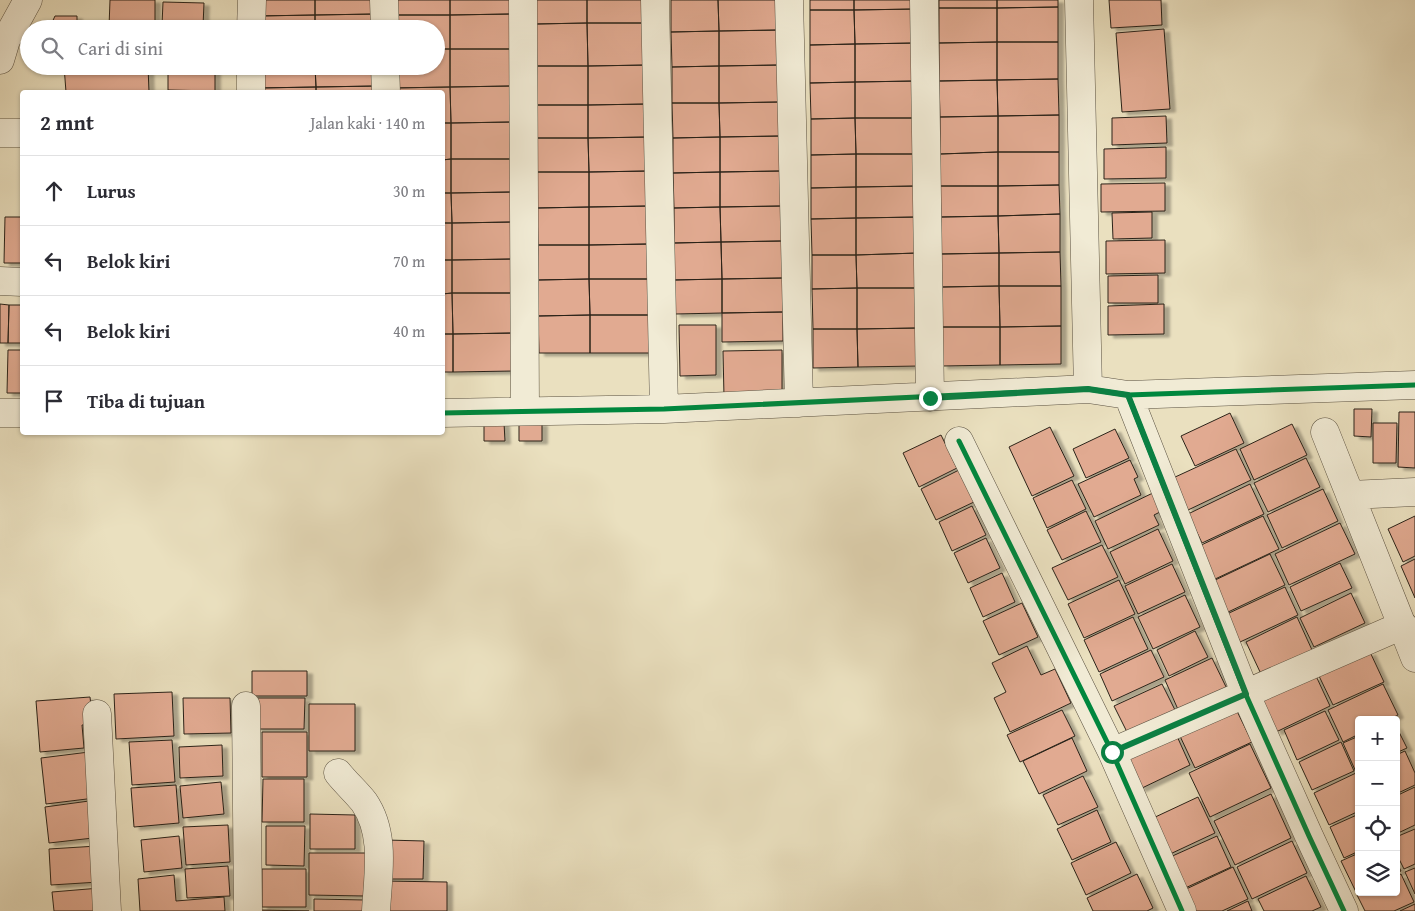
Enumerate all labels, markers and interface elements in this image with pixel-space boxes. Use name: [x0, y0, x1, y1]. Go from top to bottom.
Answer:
search box: [20, 20, 445, 75]
icon: search: [38, 34, 66, 62]
text: Cari di sini: [78, 34, 163, 62]
text: 2 mnt: [40, 107, 94, 138]
text: Jalan kaki · 140 m: [310, 111, 425, 135]
icon: ahead: [40, 177, 68, 205]
text: Lurus: [87, 177, 136, 205]
text: 30 m: [393, 179, 425, 203]
icon: left: [40, 247, 68, 275]
text: Belok kiri: [87, 247, 170, 275]
text: 70 m: [393, 249, 425, 273]
icon: left: [40, 317, 68, 345]
text: Belok kiri: [87, 317, 170, 345]
text: 40 m: [393, 319, 425, 343]
icon: arrive: [40, 387, 68, 415]
text: Tiba di tujuan: [87, 387, 205, 415]
route end: [919, 387, 942, 410]
map controls: [1355, 716, 1400, 896]
button: +: [1355, 716, 1400, 761]
route start: [1101, 741, 1124, 764]
button: −: [1355, 761, 1400, 806]
button: locate: [1355, 806, 1400, 851]
button: layers: [1355, 851, 1400, 896]

